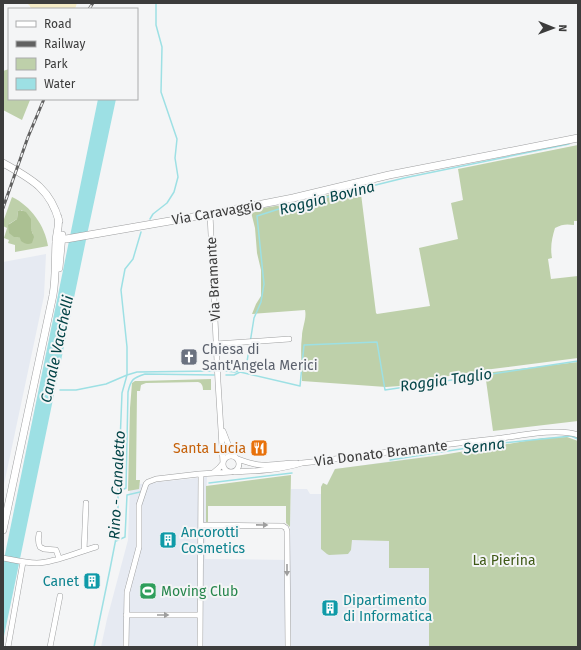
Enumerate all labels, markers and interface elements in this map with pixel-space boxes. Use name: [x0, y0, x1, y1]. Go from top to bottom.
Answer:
legend: [8, 8, 138, 100]
north arrow: [533, 8, 573, 48]
text: Road: [44, 17, 72, 31]
text: N: [556, 24, 569, 32]
text: Railway: [44, 37, 85, 51]
text: Park: [44, 57, 68, 71]
text: Water: [44, 77, 76, 91]
water label: Roggia Bovina: [277, 177, 377, 219]
street label: Via Caravaggio: [171, 196, 264, 229]
street label: Via Bramante: [203, 236, 224, 322]
water label: Canale Vacchelli: [37, 294, 77, 404]
place label: Chiesa di Sant'Angela Merici: [202, 341, 318, 374]
church icon: Chiesa di Sant'Angela Merici: [179, 347, 199, 367]
water label: Roggia Taglio: [399, 365, 493, 395]
water label: Rino - Canaletto: [105, 430, 129, 540]
water label: Senna: [461, 434, 506, 458]
street label: Via Donato Bramante: [313, 437, 449, 470]
restaurant icon: Santa Lucia: [249, 438, 269, 458]
place label: Santa Lucia: [173, 440, 246, 457]
one-way arrow: [256, 522, 268, 529]
place label: Ancorotti Cosmetics: [181, 524, 246, 557]
building icon: Ancorotti Cosmetics: [158, 530, 178, 550]
park label: La Pierina: [472, 552, 536, 569]
one-way arrow: [284, 564, 290, 577]
building icon: Canet: [82, 571, 102, 591]
place label: Canet: [43, 573, 80, 590]
sports icon: Moving Club: [138, 581, 158, 601]
place label: Moving Club: [161, 583, 238, 600]
place label: Dipartimento di Informatica: [343, 592, 432, 625]
building icon: Dipartimento di Informatica: [320, 598, 340, 618]
one-way arrow: [157, 612, 170, 618]

